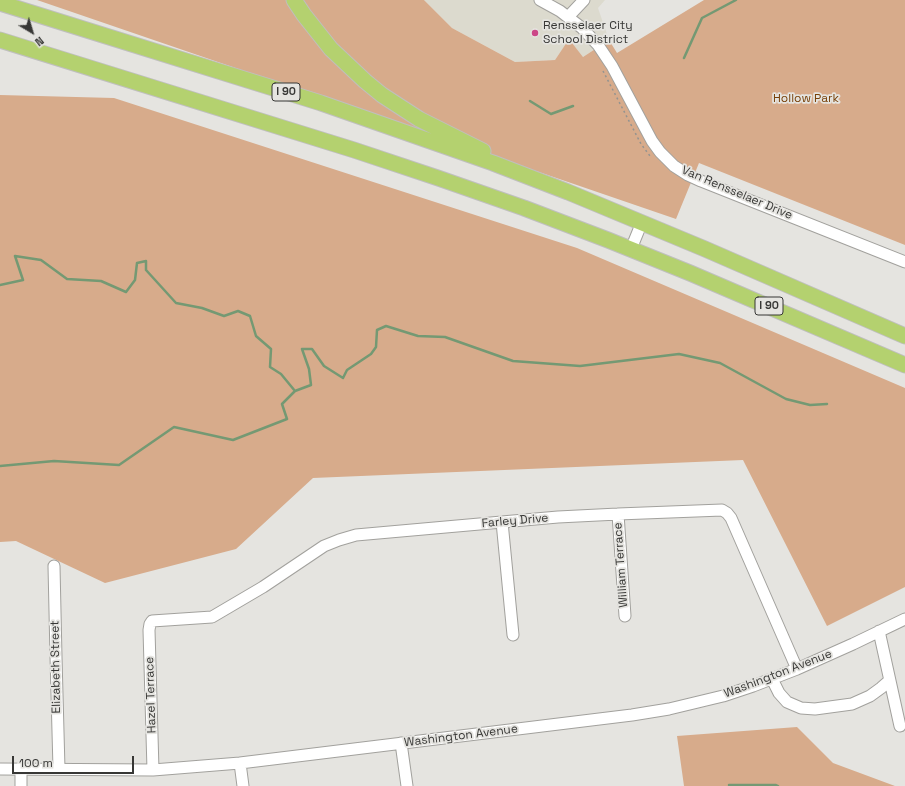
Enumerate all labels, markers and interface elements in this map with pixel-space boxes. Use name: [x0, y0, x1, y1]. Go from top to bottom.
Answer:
north arrow: [12, 12, 52, 52]
place label: Rensselaer City School District: [543, 19, 633, 47]
marker: Rensselaer City School District: [530, 28, 540, 38]
text: N: [32, 34, 47, 49]
road number: I 90: [272, 83, 300, 101]
park label: Hollow Park: [773, 92, 839, 106]
street label: Van Rensselaer Drive: [679, 163, 795, 223]
road number: I 90: [755, 297, 783, 315]
street label: Farley Drive: [481, 511, 549, 531]
street label: William Terrace: [611, 522, 631, 608]
street label: Elizabeth Street: [48, 620, 64, 714]
street label: Washington Avenue: [722, 647, 834, 701]
street label: Hazel Terrace: [142, 656, 160, 734]
street label: Washington Avenue: [403, 722, 519, 750]
scale bar: [14, 748, 136, 774]
text: 100 m: [19, 755, 53, 771]

